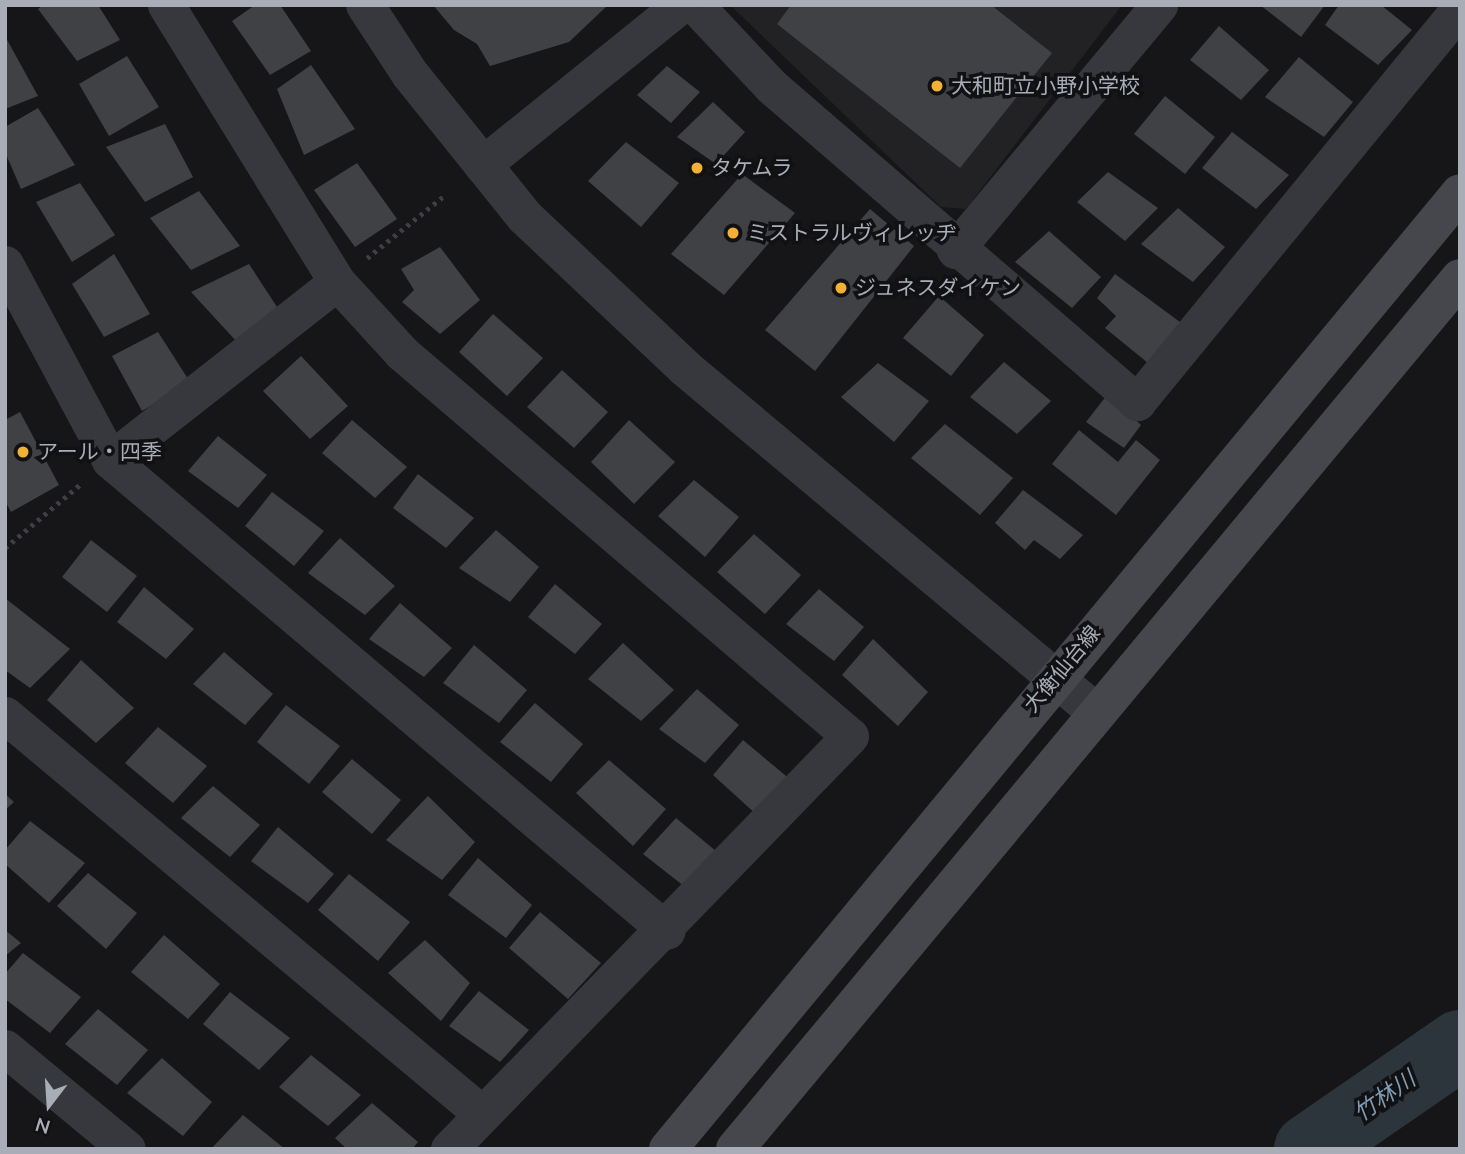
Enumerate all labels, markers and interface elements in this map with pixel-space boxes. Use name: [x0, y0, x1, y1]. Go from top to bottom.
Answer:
place label: 大和町立小野小学校: [951, 73, 1140, 99]
marker: 大和町立小野小学校: [929, 78, 945, 94]
place label: タケムラ: [711, 155, 795, 181]
marker: タケムラ: [689, 160, 705, 176]
place label: ミストラルヴィレッヂ: [747, 220, 957, 246]
marker: ミストラルヴィレッヂ: [725, 225, 741, 241]
place label: ジュネスダイケン: [855, 275, 1023, 301]
marker: ジュネスダイケン: [833, 280, 849, 296]
place label: アール・四季: [37, 439, 162, 465]
marker: アール・四季: [15, 444, 31, 460]
street label: 大衡仙台線: [1019, 621, 1105, 717]
water label: 竹林川: [1349, 1066, 1421, 1128]
north arrow: [14, 1070, 84, 1140]
text: N: [32, 1111, 53, 1140]

